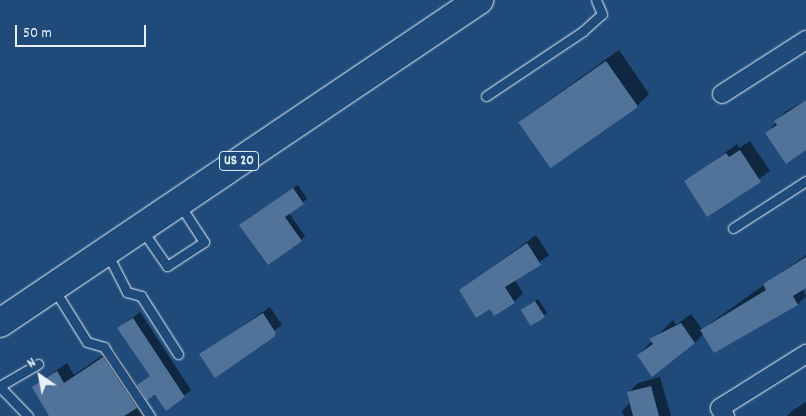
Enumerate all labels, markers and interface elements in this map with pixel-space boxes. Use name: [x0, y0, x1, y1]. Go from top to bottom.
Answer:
scale bar: [18, 15, 149, 47]
text: 50 m: [23, 23, 52, 45]
road number: US 20: [219, 150, 259, 172]
north arrow: [15, 351, 65, 401]
text: N: [23, 353, 40, 374]

